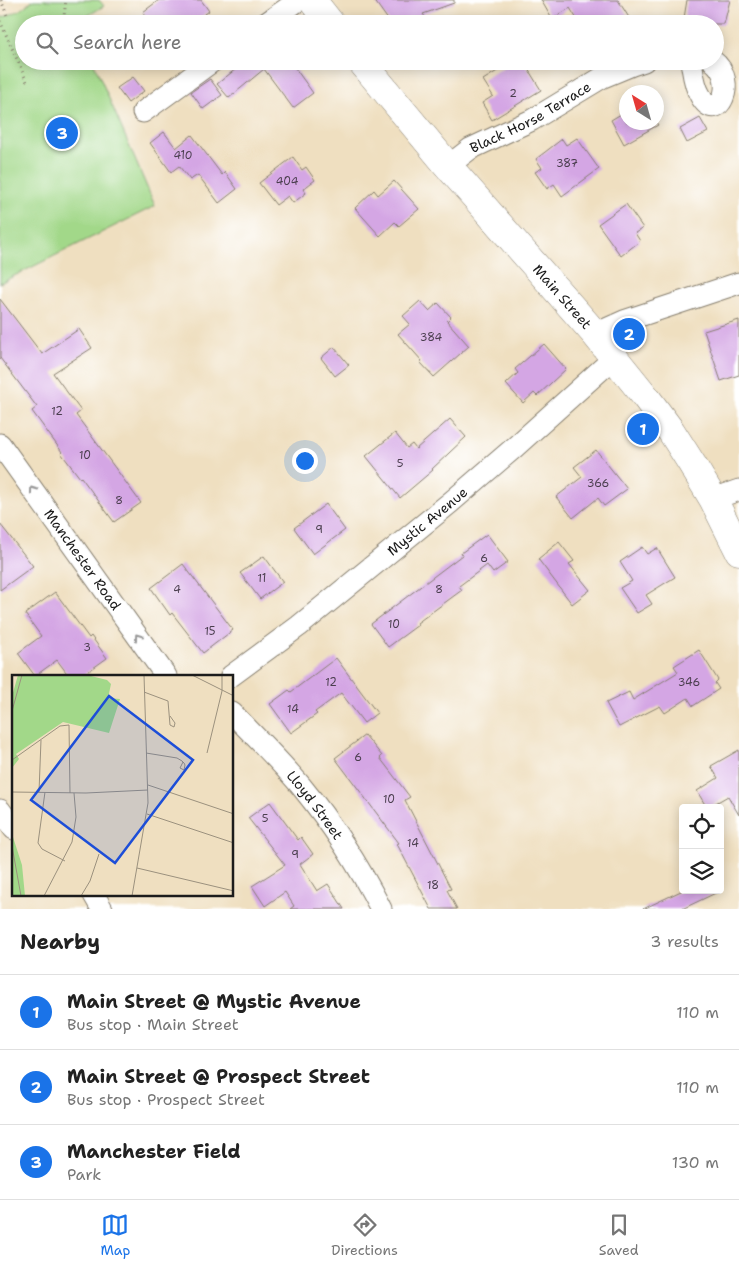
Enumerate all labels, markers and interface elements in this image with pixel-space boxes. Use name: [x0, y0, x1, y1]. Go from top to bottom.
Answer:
search box: [15, 15, 724, 70]
icon: search: [33, 29, 61, 57]
text: Search here: [73, 30, 182, 55]
street label: Black Horse Terrace: [467, 77, 594, 157]
north arrow: [619, 85, 664, 130]
house number: 2: [509, 86, 517, 101]
pin: 3: [46, 114, 78, 152]
house number: 410: [173, 148, 193, 163]
house number: 387: [556, 156, 578, 171]
house number: 404: [276, 174, 299, 189]
street label: Main Street: [529, 260, 596, 333]
pin: 2: [613, 315, 645, 353]
house number: 384: [420, 330, 442, 345]
house number: 12: [51, 404, 63, 419]
pin: 1: [627, 410, 659, 448]
house number: 10: [79, 448, 91, 463]
your location: [292, 448, 318, 474]
house number: 5: [397, 456, 404, 471]
house number: 366: [587, 476, 609, 491]
street label: Mystic Avenue: [383, 483, 471, 560]
one-way arrow: [30, 486, 39, 496]
house number: 8: [115, 493, 123, 508]
street label: Manchester Road: [40, 505, 125, 614]
house number: 9: [315, 522, 323, 537]
house number: 6: [480, 551, 488, 566]
house number: 11: [258, 571, 266, 586]
house number: 4: [173, 582, 181, 597]
house number: 8: [435, 582, 443, 597]
house number: 10: [388, 617, 400, 632]
house number: 15: [204, 624, 216, 639]
one-way arrow: [135, 634, 143, 643]
house number: 3: [83, 640, 91, 655]
inset map: [12, 675, 234, 896]
house number: 12: [325, 675, 337, 690]
house number: 346: [678, 675, 700, 690]
house number: 14: [287, 702, 299, 717]
house number: 6: [354, 750, 362, 765]
street label: Lloyd Street: [283, 767, 347, 843]
house number: 10: [383, 792, 395, 807]
map controls: [679, 804, 724, 894]
button: locate: [679, 804, 724, 849]
house number: 5: [262, 811, 269, 826]
house number: 14: [407, 836, 419, 851]
house number: 9: [291, 847, 299, 862]
button: layers: [679, 849, 724, 894]
house number: 18: [427, 878, 439, 893]
text: Nearby: [20, 928, 100, 956]
text: 3 results: [650, 931, 719, 952]
text: Main Street @ Mystic Avenue: [67, 989, 361, 1014]
text: 1: [32, 1002, 40, 1023]
text: 110 m: [676, 1002, 719, 1023]
text: Bus stop · Main Street: [67, 1014, 239, 1035]
text: Main Street @ Prospect Street: [67, 1064, 370, 1089]
text: 2: [30, 1077, 42, 1098]
text: 110 m: [676, 1077, 719, 1098]
text: Bus stop · Prospect Street: [67, 1089, 265, 1110]
text: Manchester Field: [67, 1139, 241, 1164]
text: 3: [30, 1152, 42, 1173]
text: 130 m: [672, 1152, 719, 1173]
text: Park: [67, 1164, 101, 1185]
tab: Map: [100, 1211, 130, 1259]
tab: Directions: [331, 1211, 398, 1259]
tab: Saved: [599, 1211, 639, 1259]

